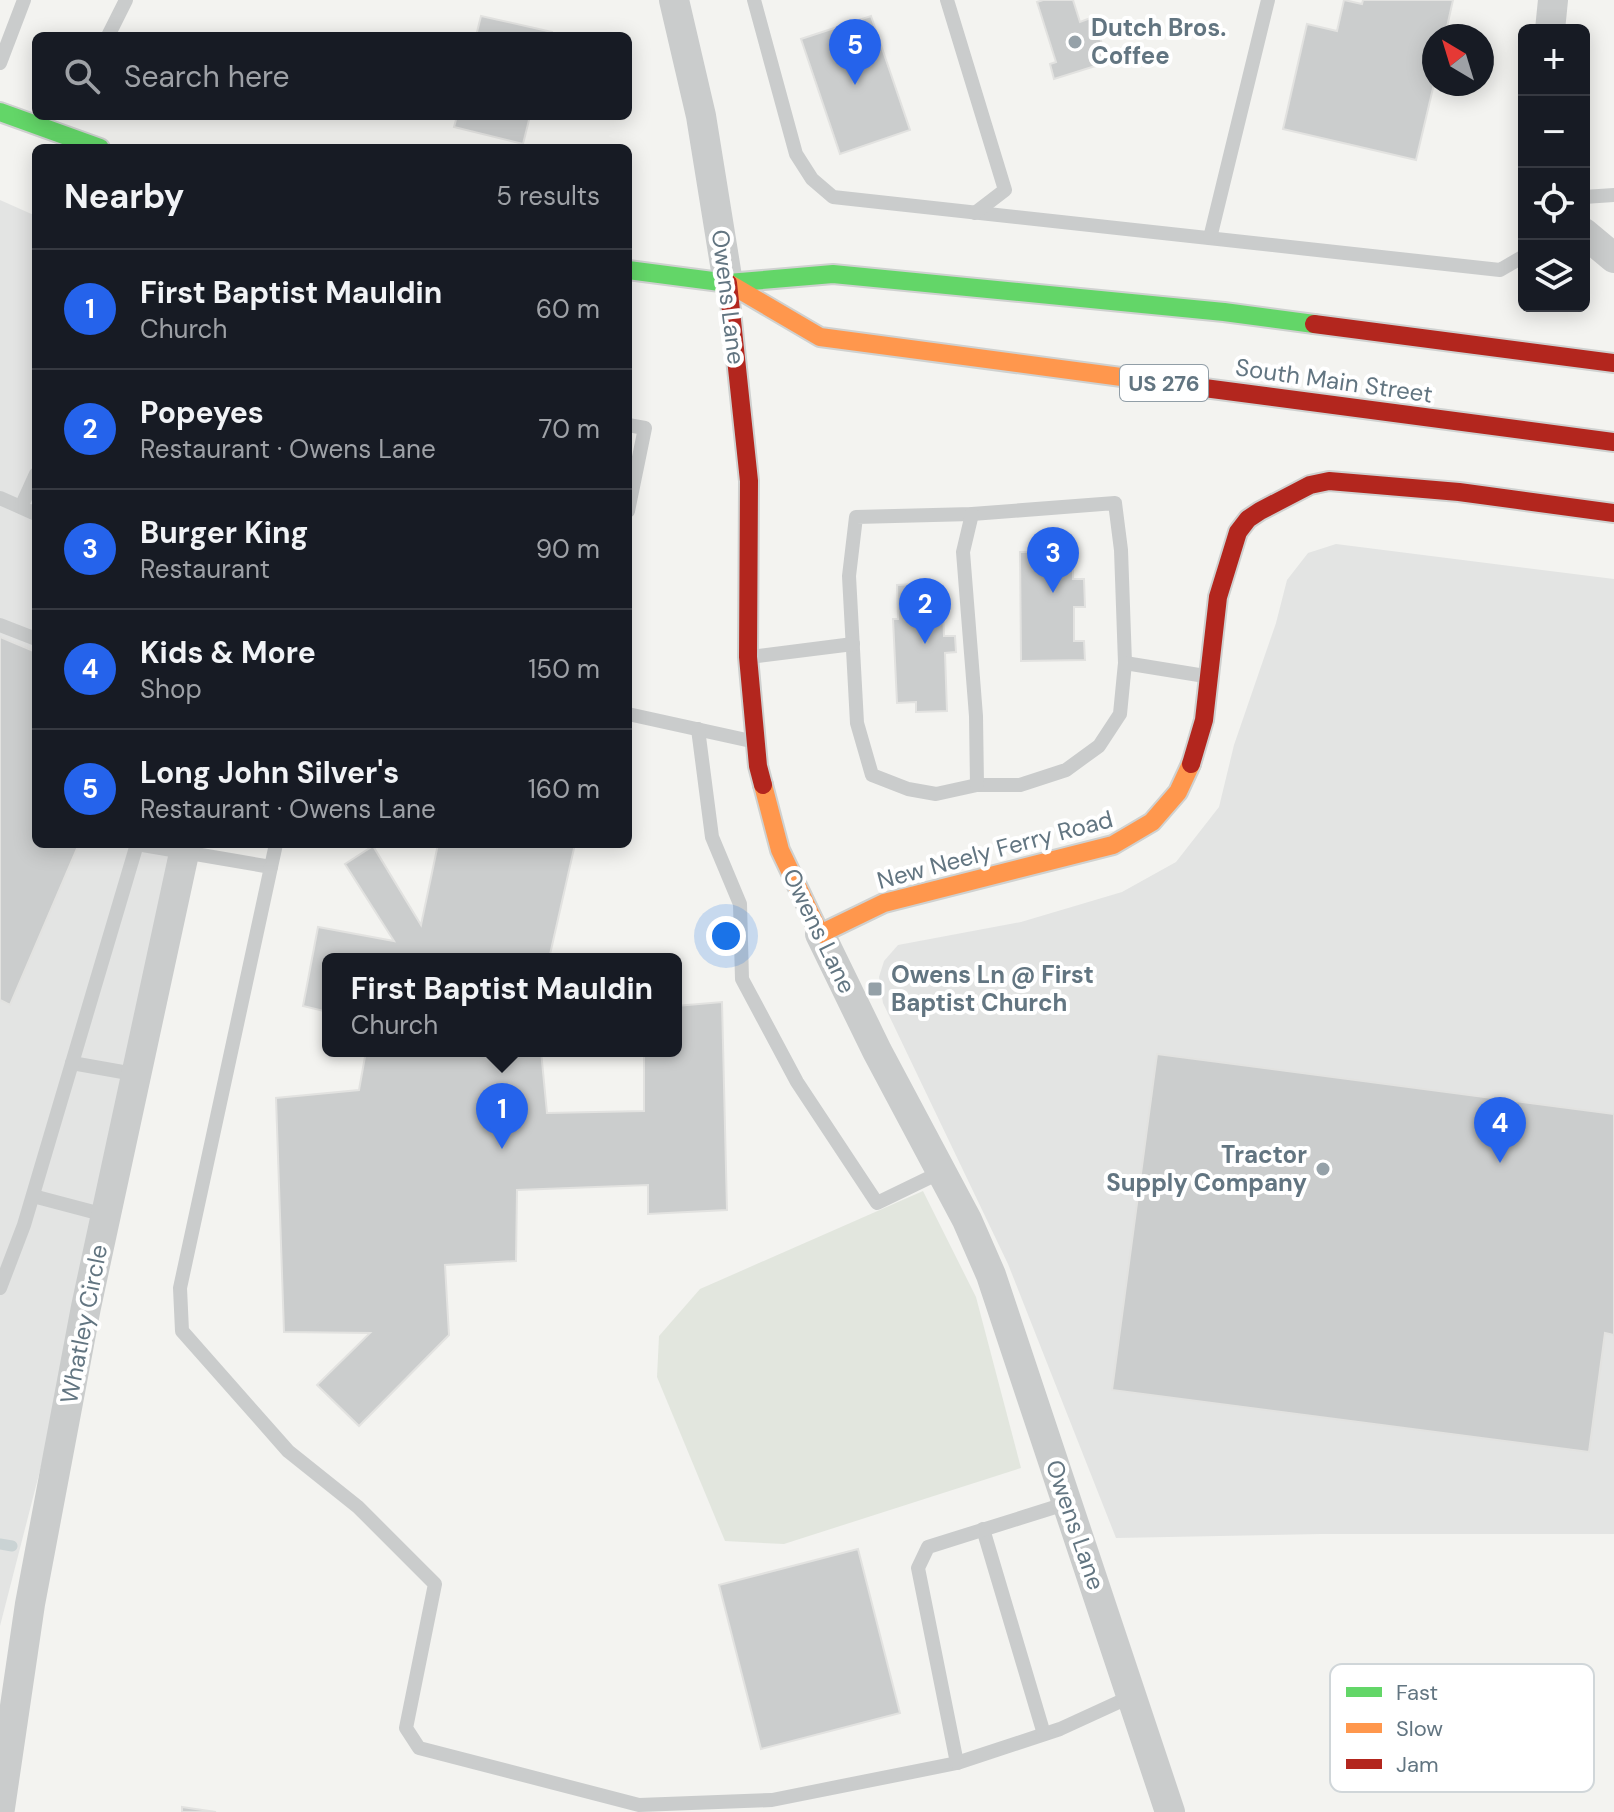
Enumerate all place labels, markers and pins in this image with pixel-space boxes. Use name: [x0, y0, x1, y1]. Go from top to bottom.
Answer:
place label: Dutch Bros. Coffee: [1091, 12, 1226, 71]
pin: 5: [829, 19, 881, 85]
marker: Dutch Bros. Coffee: [1066, 33, 1084, 51]
pin: 3: [1027, 527, 1079, 593]
pin: 2: [899, 578, 951, 644]
place label: Owens Ln @ First Baptist Church: [891, 959, 1094, 1018]
marker: Owens Ln @ First Baptist Church: [866, 980, 884, 998]
pin: 1: [476, 1083, 528, 1149]
pin: 4: [1474, 1097, 1526, 1163]
place label: Tractor Supply Company: [1106, 1139, 1308, 1198]
marker: Tractor Supply Company: [1314, 1160, 1332, 1178]

